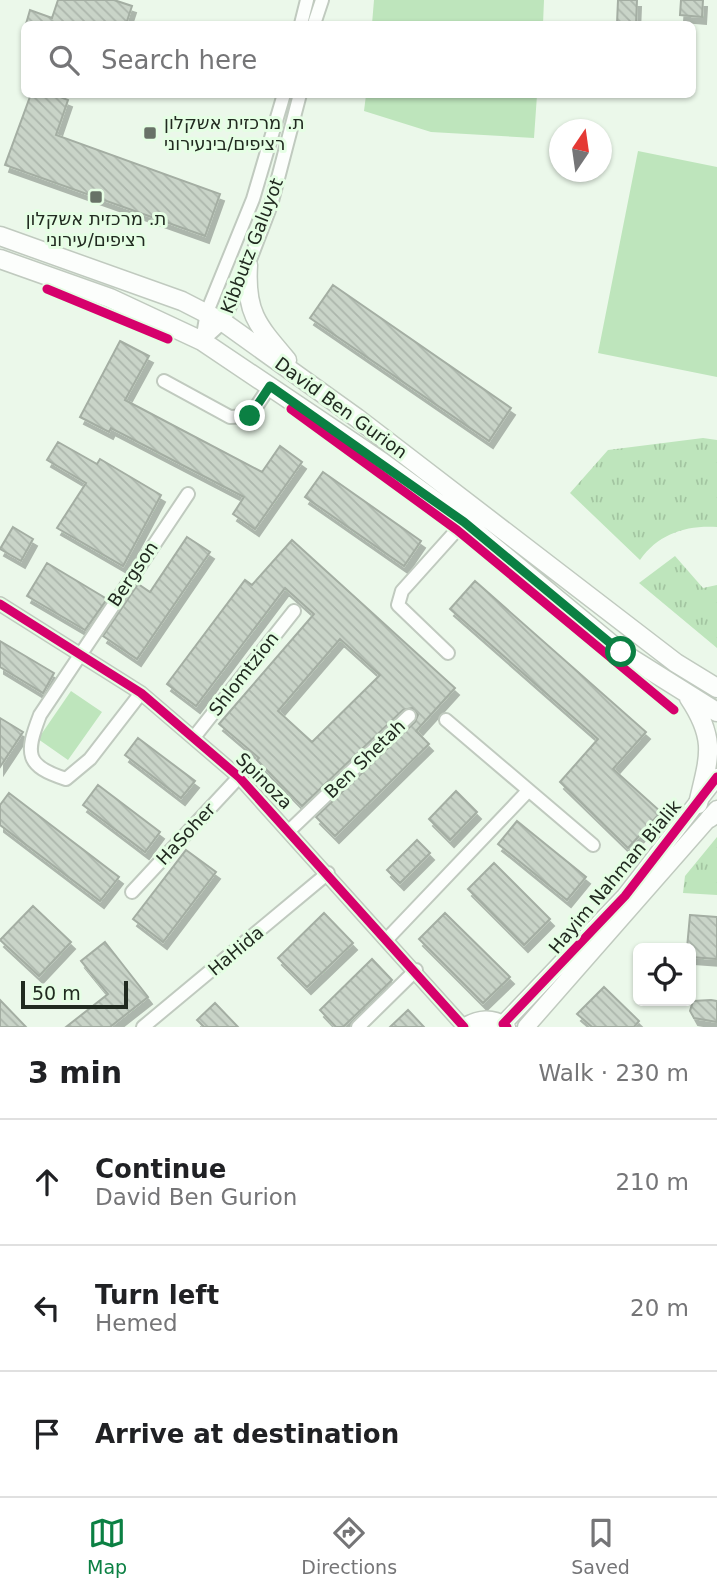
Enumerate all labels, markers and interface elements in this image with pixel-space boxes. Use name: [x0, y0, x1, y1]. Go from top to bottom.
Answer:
search box: [21, 21, 696, 98]
icon: search: [45, 41, 83, 79]
text: Search here: [101, 45, 257, 75]
place label: ת. מרכזית אשקלון רציפים/בינעירוני: [164, 112, 305, 154]
north arrow: [549, 119, 612, 182]
marker: ת. מרכזית אשקלון רציפים/בינעירוני: [142, 125, 158, 141]
street label: Kibbutz Galuyot: [216, 175, 287, 317]
marker: ת. מרכזית אשקלון רציפים/עירוני: [88, 189, 104, 205]
place label: ת. מרכזית אשקלון רציפים/עירוני: [26, 208, 166, 250]
street label: David Ben Gurion: [271, 353, 412, 463]
route end: [234, 400, 265, 431]
street label: Bergson: [103, 537, 162, 610]
street label: Shlomtzion: [204, 628, 283, 720]
route start: [605, 636, 636, 667]
street label: Ben Shetah: [320, 715, 409, 802]
street label: Spinoza: [232, 748, 297, 813]
street label: Hayim Nahman Bialik: [544, 795, 685, 958]
street label: HaSoher: [152, 798, 220, 869]
street label: HaHida: [204, 922, 268, 980]
map controls: [633, 943, 696, 1006]
button: locate: [633, 943, 696, 1006]
scale bar: [21, 978, 128, 1010]
text: 50 m: [32, 982, 81, 1004]
text: 3 min: [28, 1055, 122, 1090]
text: Walk · 230 m: [538, 1060, 689, 1086]
text: Continue: [95, 1154, 226, 1184]
icon: ahead: [28, 1163, 66, 1201]
text: 210 m: [615, 1169, 689, 1195]
text: David Ben Gurion: [95, 1184, 297, 1210]
text: Turn left: [95, 1280, 219, 1310]
icon: left: [28, 1289, 66, 1327]
text: 20 m: [630, 1295, 689, 1321]
text: Hemed: [95, 1310, 178, 1336]
icon: arrive: [28, 1415, 66, 1453]
text: Arrive at destination: [95, 1419, 399, 1449]
tab: Map: [87, 1514, 127, 1578]
tab: Directions: [301, 1514, 397, 1578]
tab: Saved: [571, 1514, 630, 1578]

